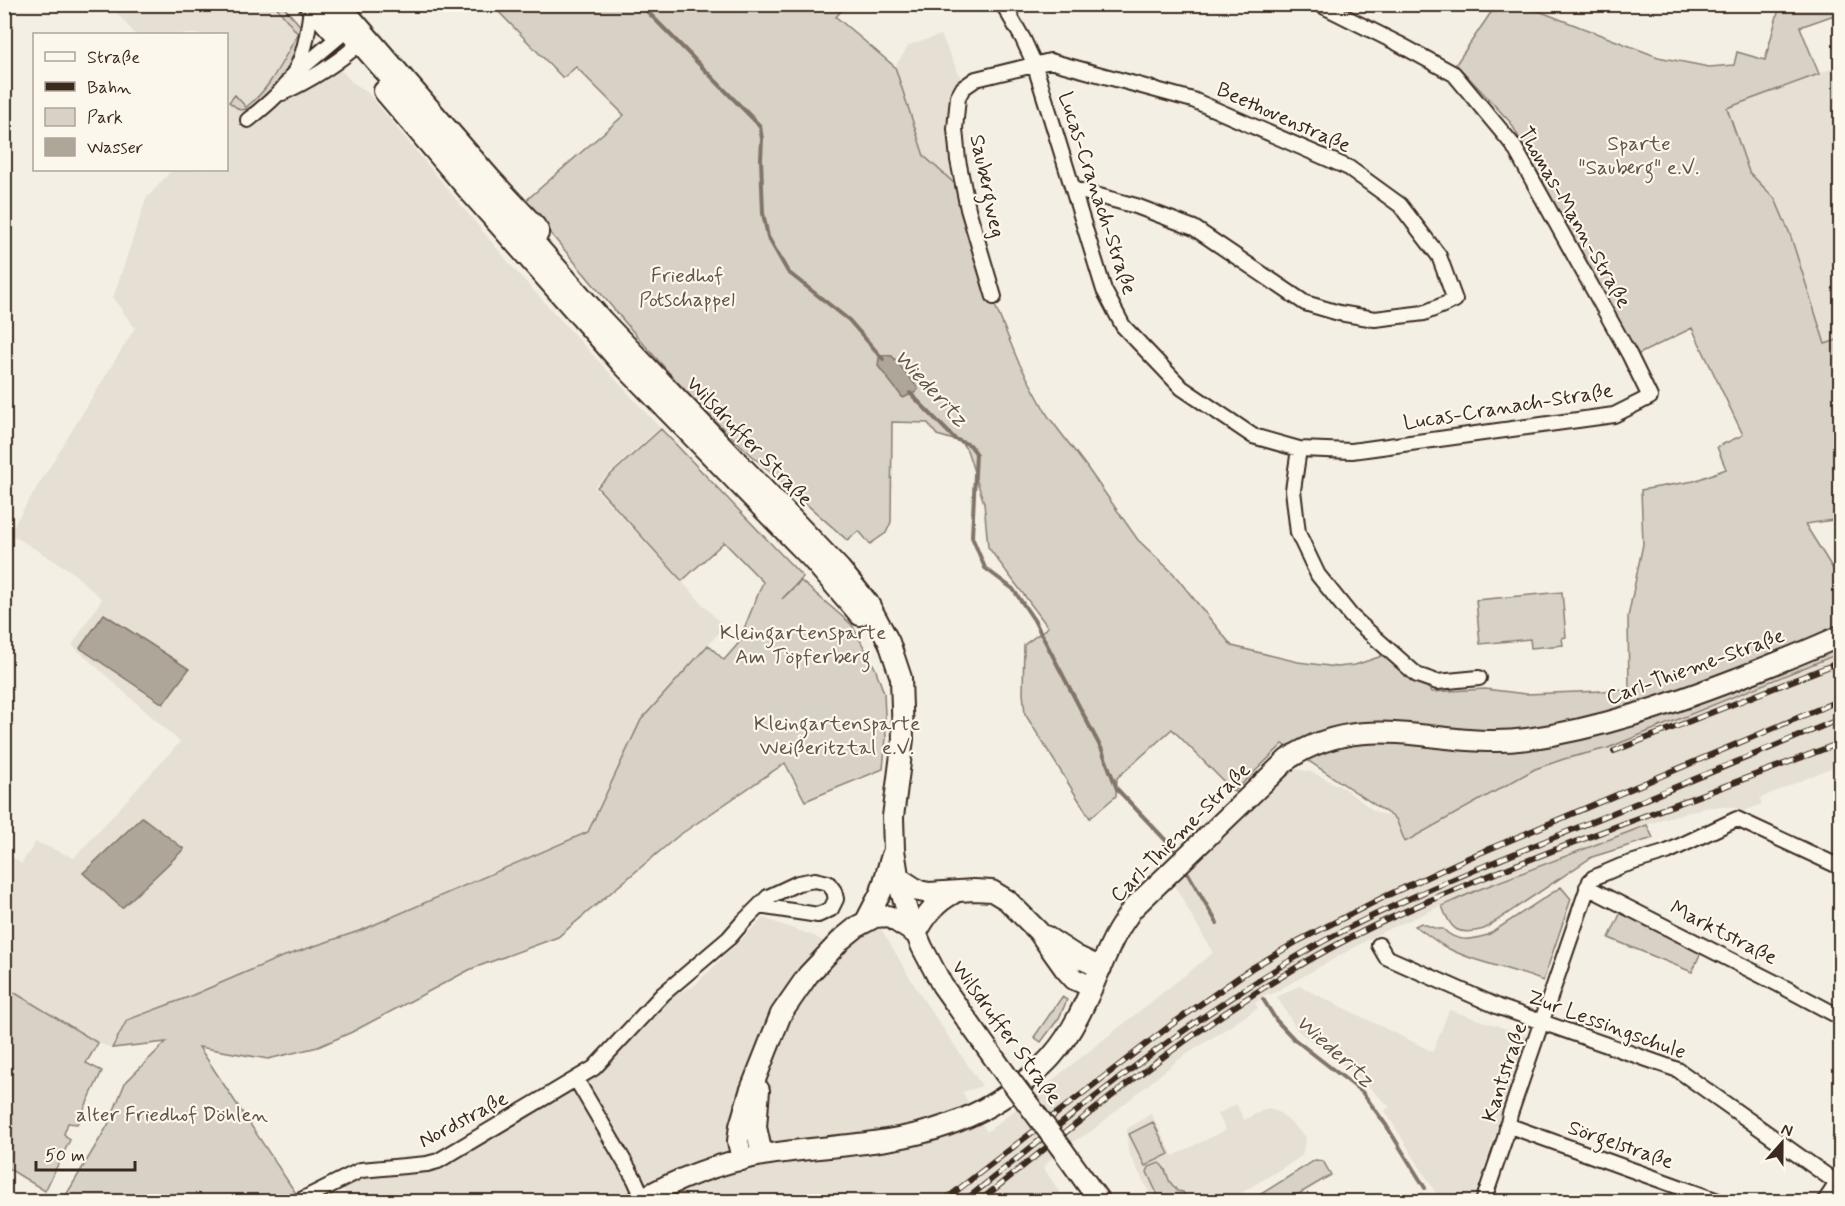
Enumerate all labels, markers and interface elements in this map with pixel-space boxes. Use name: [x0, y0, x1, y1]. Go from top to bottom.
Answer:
legend: [33, 33, 228, 171]
text: Straße: [87, 46, 140, 70]
text: Bahn: [87, 76, 131, 100]
street label: Beethovenstraße: [1212, 76, 1355, 160]
street label: Lucas-Cranach-Straße: [1051, 88, 1143, 298]
text: Park: [87, 106, 123, 130]
street label: Thomas-Mann-Straße: [1511, 122, 1638, 313]
park label: Sparte "Sauberg" e.V.: [1579, 130, 1699, 184]
street label: Saubergweg: [960, 132, 1012, 241]
text: Wasser: [87, 136, 144, 160]
park label: Friedhof Potschappel: [639, 262, 735, 314]
water label: Wiederitz: [887, 344, 974, 433]
street label: Wilsdruffer Straße: [680, 370, 819, 513]
street label: Lucas-Cranach-Straße: [1401, 377, 1615, 437]
park label: Kleingartensparte Am Töpferberg: [720, 619, 886, 673]
street label: Carl-Thieme-Straße: [1602, 622, 1788, 712]
park label: Kleingartensparte Weißeritztal e.V.: [754, 710, 920, 762]
street label: Carl-Thieme-Straße: [1104, 756, 1257, 909]
street label: Marktstraße: [1665, 894, 1782, 972]
street label: Wilsdruffer Straße: [944, 955, 1068, 1110]
street label: Zur Lessingschule: [1524, 983, 1690, 1067]
water label: Wiederitz: [1289, 1009, 1380, 1094]
street label: Kantstraße: [1476, 1019, 1534, 1126]
street label: Nordstraße: [414, 1085, 513, 1155]
park label: alter Friedhof Döhlen: [76, 1101, 268, 1129]
north arrow: [1752, 1113, 1812, 1173]
street label: Sörgelstraße: [1564, 1114, 1677, 1178]
text: N: [1778, 1119, 1796, 1142]
scale bar: [36, 1134, 135, 1172]
text: 50 m: [45, 1144, 85, 1168]

